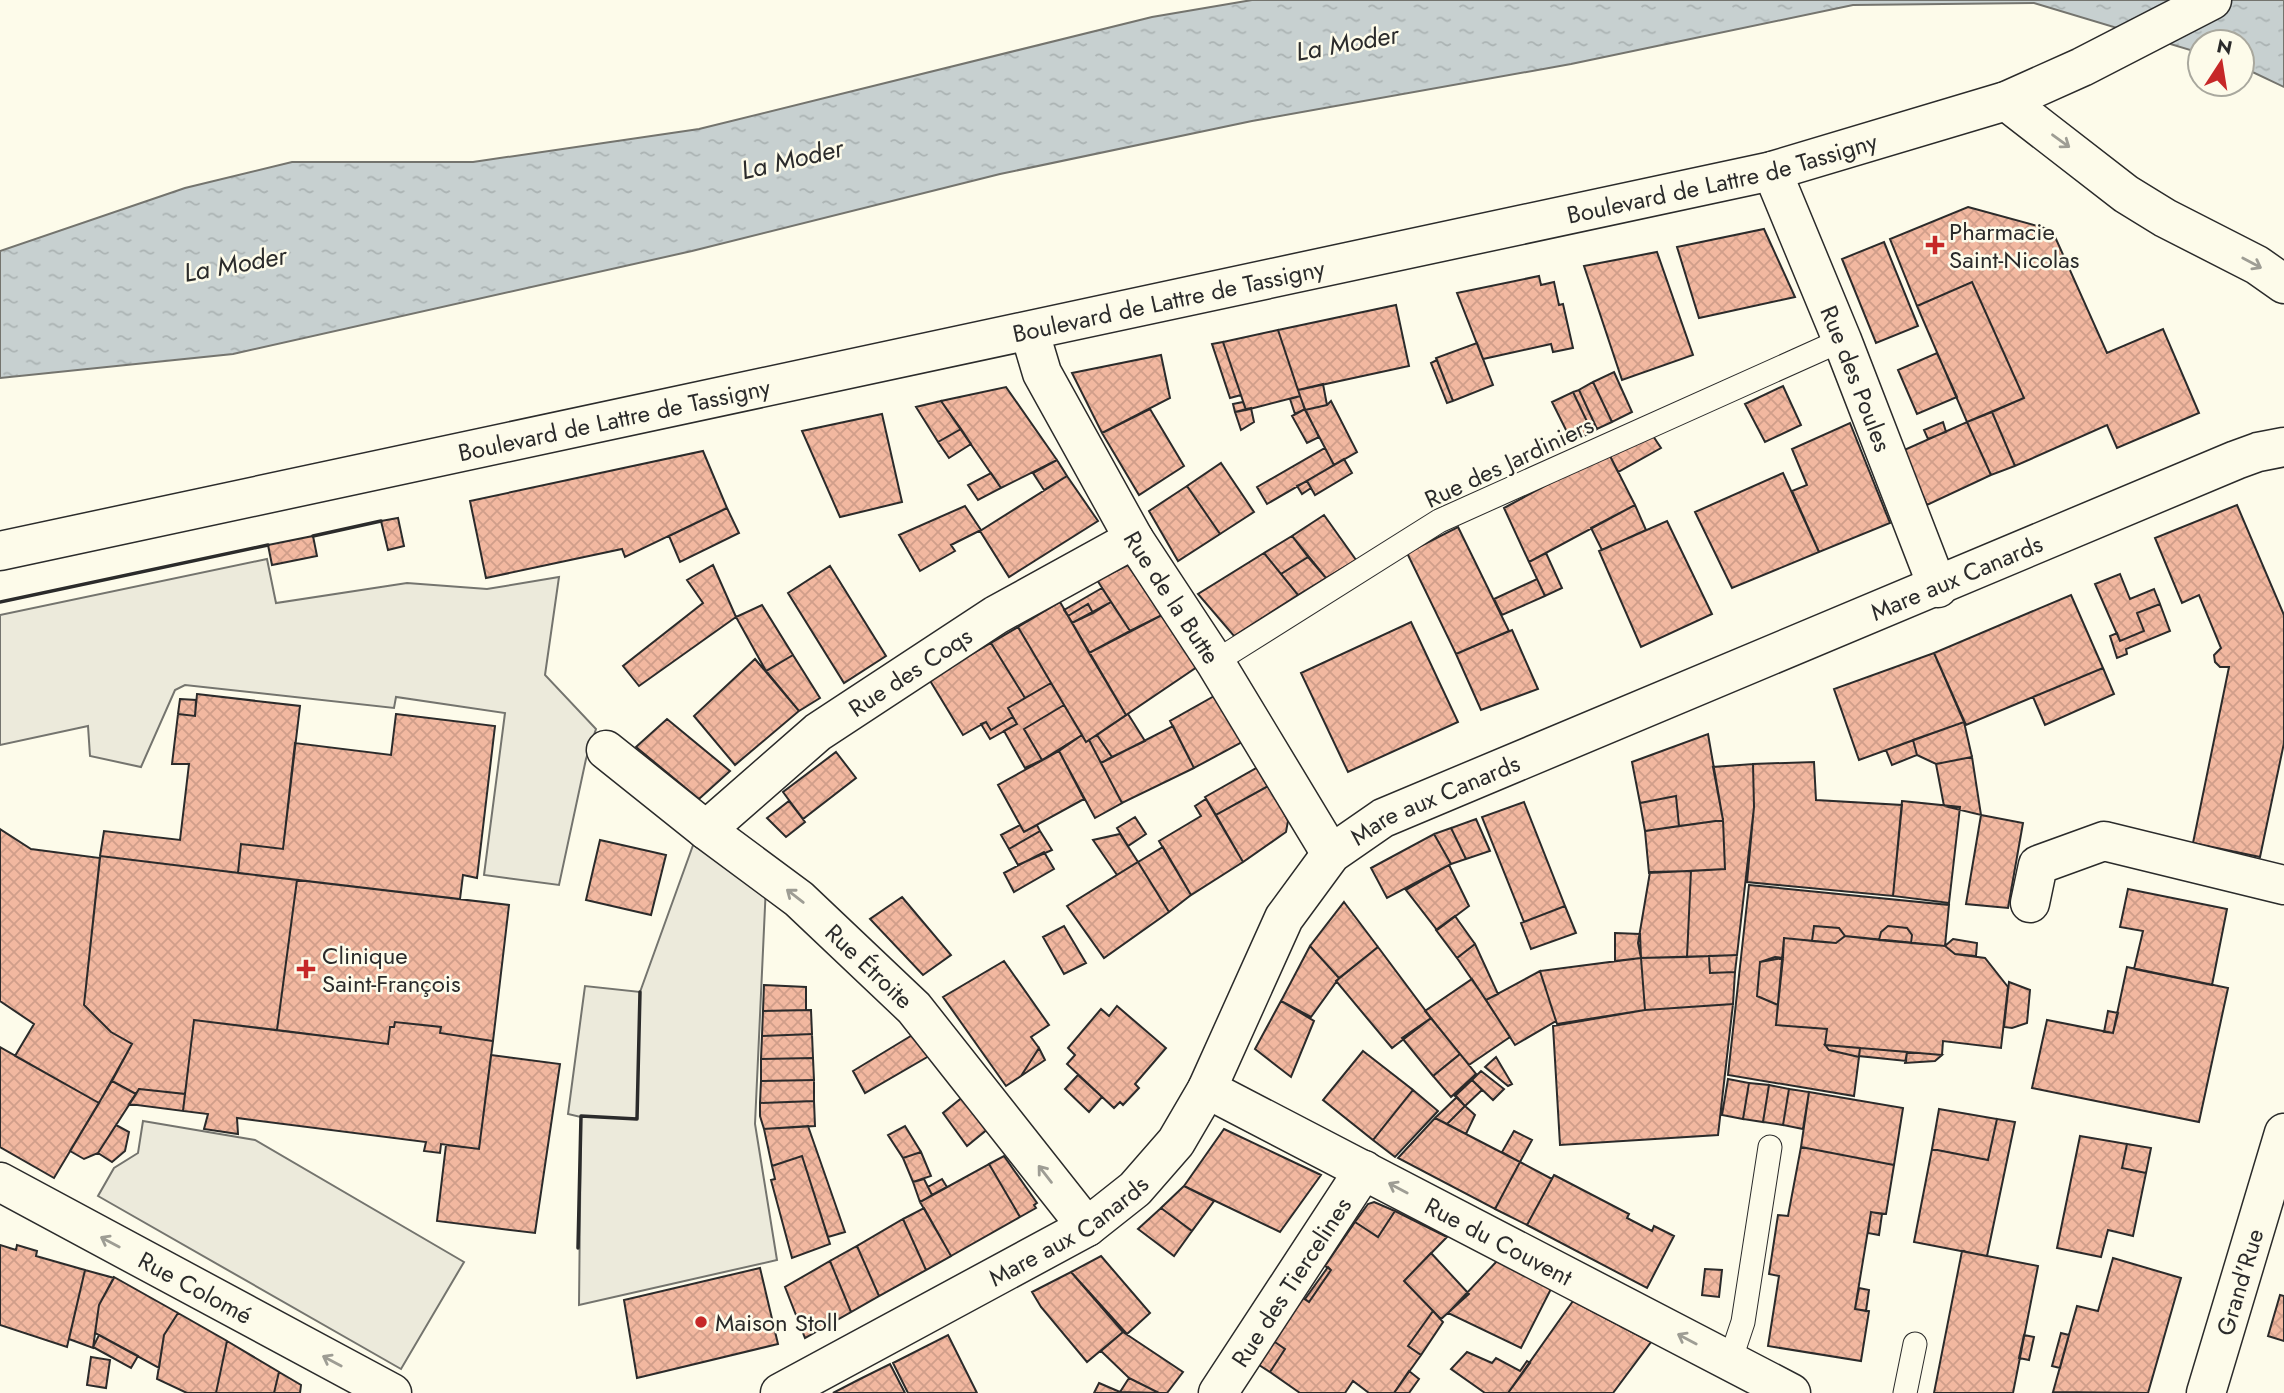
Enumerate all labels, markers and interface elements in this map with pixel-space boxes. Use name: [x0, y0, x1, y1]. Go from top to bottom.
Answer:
water label: La Moder: [1293, 15, 1403, 71]
north arrow: [2186, 28, 2256, 98]
text: N: [2214, 32, 2235, 62]
street label: Boulevard de Lattre de Tassigny: [1563, 123, 1882, 232]
water label: La Moder: [737, 129, 848, 189]
one-way arrow: [2051, 134, 2070, 149]
place label: Pharmacie Saint-Nicolas: [1949, 214, 2080, 277]
water label: La Moder: [181, 236, 291, 292]
marker: Pharmacie Saint-Nicolas: [1927, 237, 1943, 253]
street label: Boulevard de Lattre de Tassigny: [1009, 250, 1328, 351]
one-way arrow: [2241, 257, 2262, 271]
street label: Rue des Poules: [1812, 300, 1901, 457]
street label: Boulevard de Lattre de Tassigny: [455, 369, 774, 470]
street label: Rue des Jardiniers: [1419, 407, 1599, 517]
street label: Rue de la Butte: [1115, 524, 1229, 671]
street label: Mare aux Canards: [1865, 526, 2048, 629]
street label: Rue des Coqs: [841, 618, 979, 725]
street label: Mare aux Canards: [1343, 745, 1525, 853]
one-way arrow: [787, 889, 805, 904]
street label: Rue Étroite: [818, 915, 921, 1016]
place label: Clinique Saint-François: [322, 938, 461, 1001]
marker: Clinique Saint-François: [296, 959, 316, 979]
one-way arrow: [1037, 1165, 1052, 1183]
street label: Mare aux Canards: [982, 1168, 1156, 1295]
one-way arrow: [1388, 1181, 1409, 1195]
street label: Rue du Couvent: [1419, 1188, 1579, 1294]
street label: Rue des Tiercelines: [1222, 1190, 1359, 1374]
street label: Grand'Rue: [2207, 1224, 2272, 1340]
one-way arrow: [100, 1235, 121, 1248]
street label: Rue Colomé: [132, 1242, 259, 1332]
place label: Maison Stoll: [715, 1305, 838, 1340]
marker: Maison Stoll: [693, 1314, 709, 1330]
one-way arrow: [1677, 1332, 1698, 1345]
one-way arrow: [322, 1354, 343, 1367]

